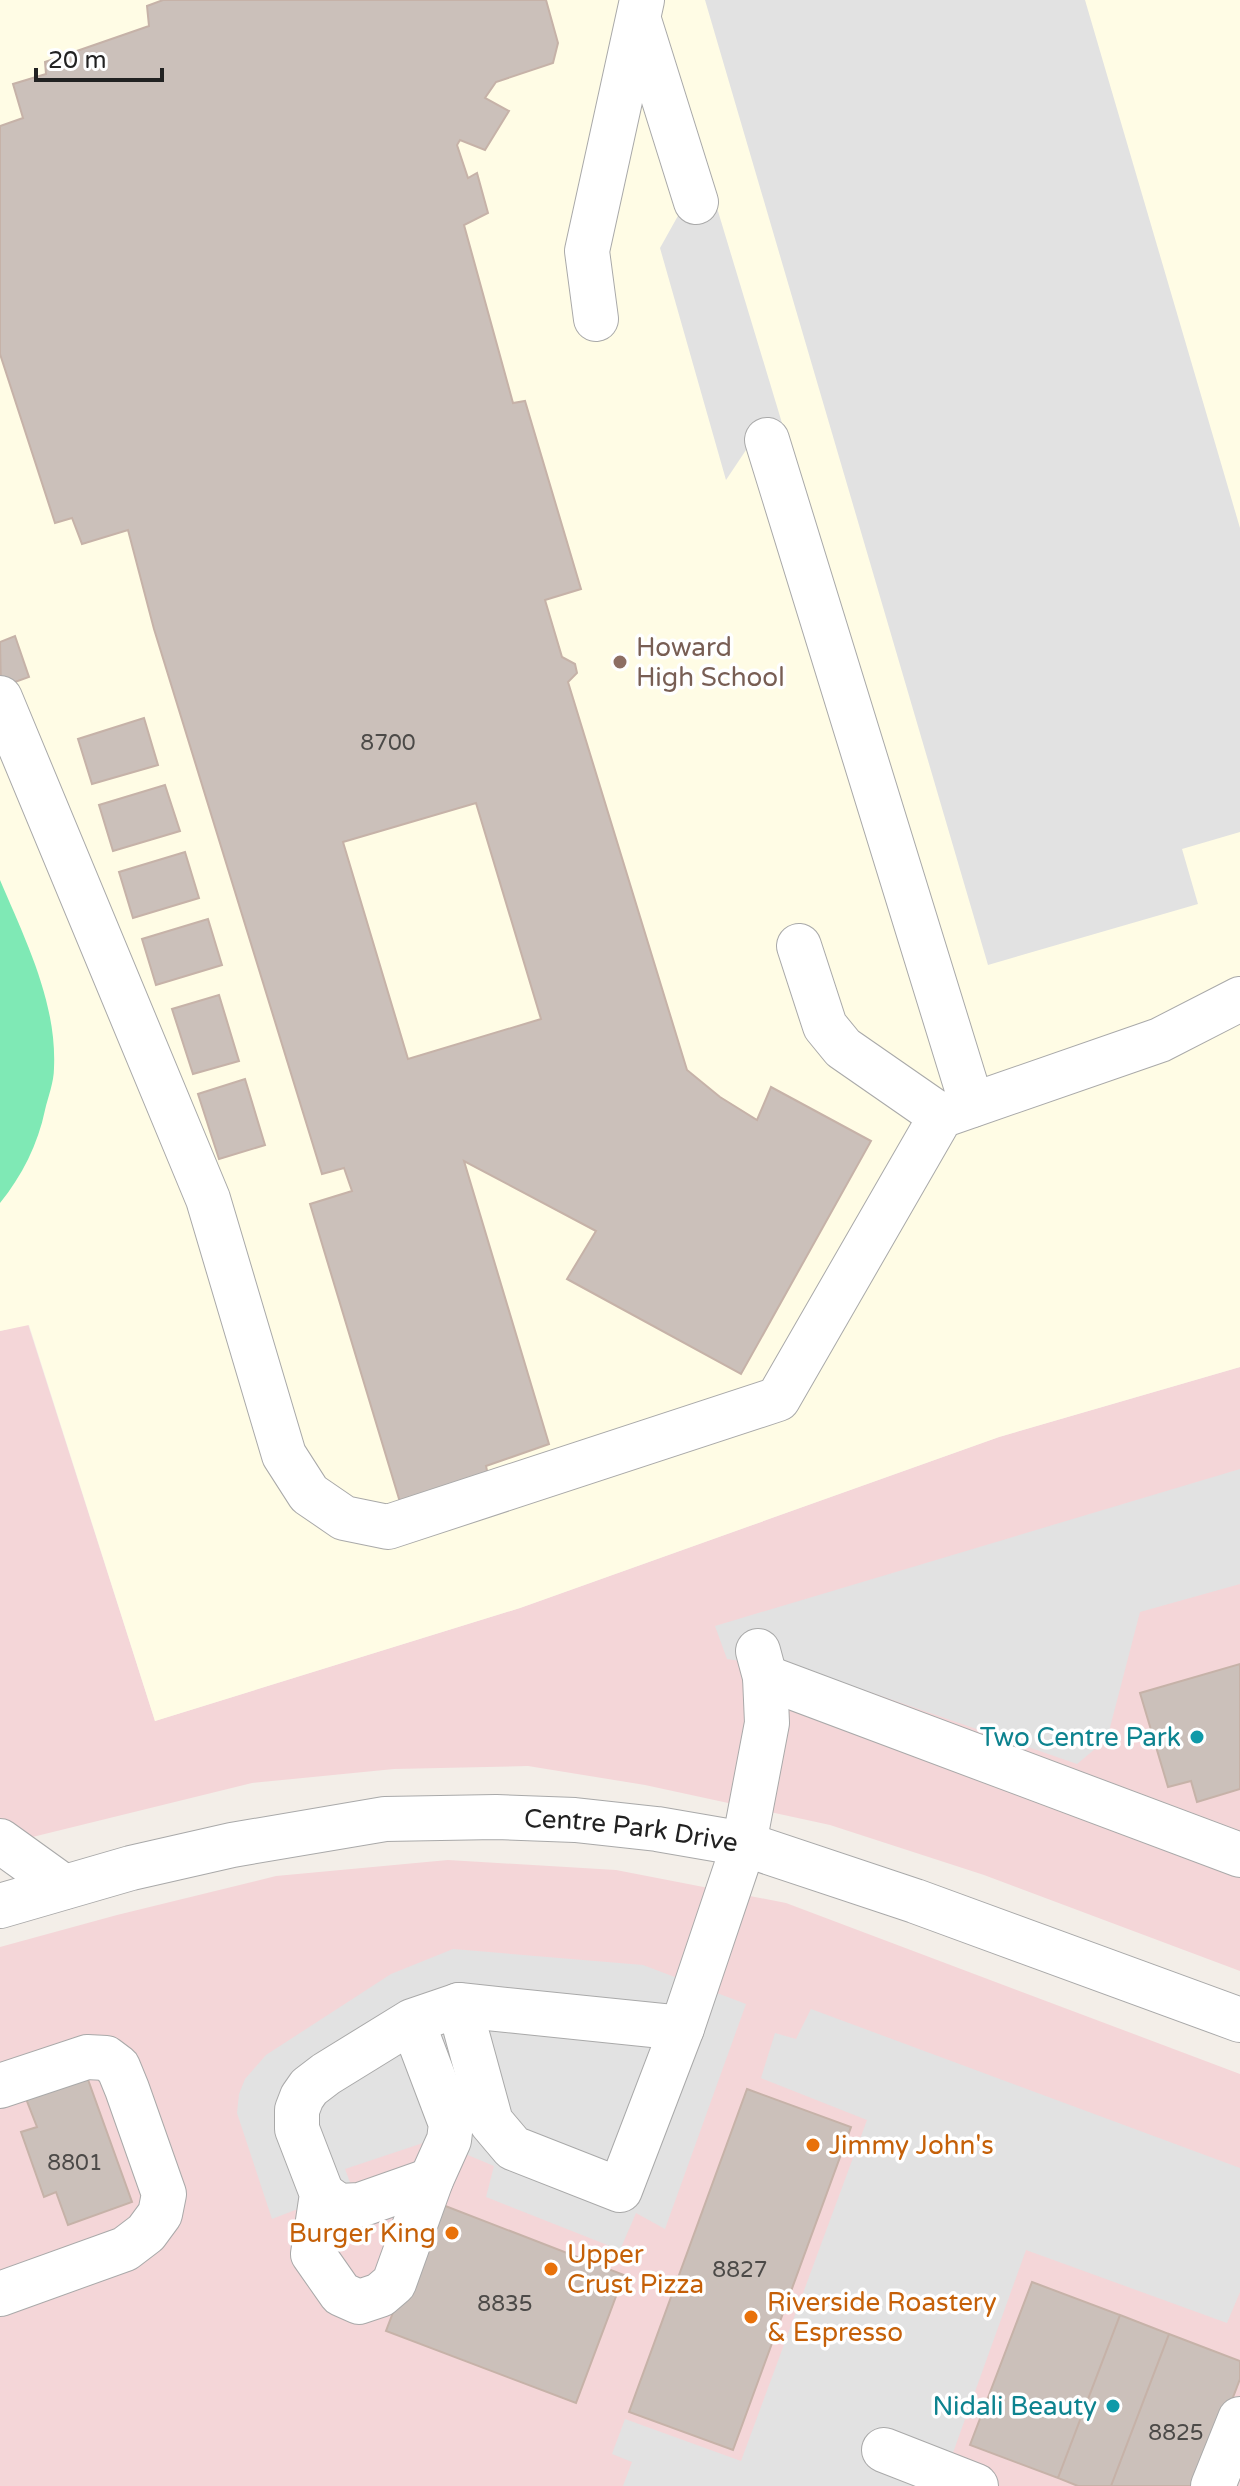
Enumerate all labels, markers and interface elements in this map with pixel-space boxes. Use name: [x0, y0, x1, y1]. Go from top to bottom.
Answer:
scale bar: [36, 32, 162, 82]
text: 20 m: [48, 46, 106, 75]
place label: Howard High School: [636, 632, 785, 693]
marker: Howard High School: [611, 653, 629, 671]
house number: 8700: [360, 730, 416, 756]
place label: Two Centre Park: [980, 1722, 1181, 1753]
marker: Two Centre Park: [1188, 1728, 1206, 1746]
street label: Centre Park Drive: [524, 1803, 740, 1859]
place label: Jimmy John's: [829, 2130, 994, 2161]
marker: Jimmy John's: [804, 2136, 822, 2154]
house number: 8801: [47, 2150, 103, 2176]
place label: Burger King: [289, 2218, 436, 2249]
marker: Burger King: [443, 2224, 461, 2242]
place label: Upper Crust Pizza: [567, 2239, 704, 2300]
house number: 8827: [712, 2257, 768, 2283]
marker: Upper Crust Pizza: [542, 2260, 560, 2278]
place label: Riverside Roastery & Espresso: [767, 2287, 997, 2348]
house number: 8835: [477, 2291, 533, 2317]
marker: Riverside Roastery & Espresso: [742, 2308, 760, 2326]
place label: Nidali Beauty: [932, 2391, 1097, 2422]
marker: Nidali Beauty: [1104, 2397, 1122, 2415]
house number: 8825: [1148, 2420, 1204, 2446]

